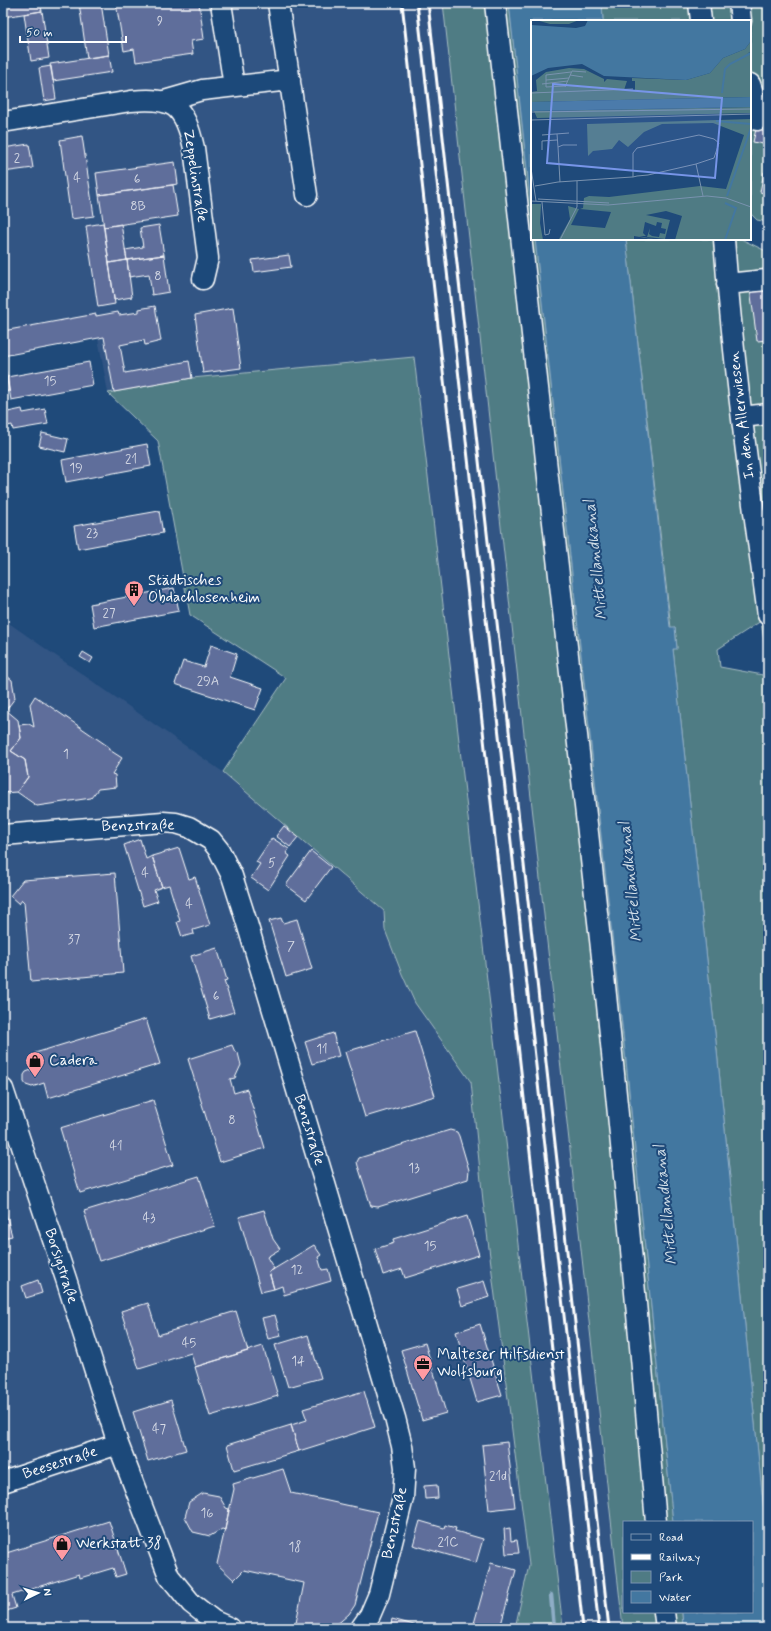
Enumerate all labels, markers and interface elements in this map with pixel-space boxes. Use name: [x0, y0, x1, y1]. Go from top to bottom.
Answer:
house number: 9: [157, 13, 163, 30]
scale bar: [20, 18, 126, 44]
inset map: [531, 20, 751, 240]
text: 50 m: [26, 25, 53, 41]
street label: Zeppelinstraße: [178, 128, 212, 224]
house number: 2: [14, 150, 21, 167]
house number: 4: [73, 170, 81, 187]
house number: 6: [134, 171, 141, 188]
house number: 8B: [130, 198, 146, 215]
house number: 8: [154, 268, 162, 285]
street label: In den Allerwiesen: [724, 350, 760, 480]
house number: 15: [44, 373, 56, 390]
house number: 21: [125, 451, 137, 468]
house number: 19: [69, 460, 83, 477]
water label: Mittellandkanal: [579, 498, 613, 621]
house number: 23: [86, 525, 98, 542]
place label: Städtisches Obdachlosenheim: [148, 571, 260, 608]
building icon: Städtisches Obdachlosenheim: [123, 579, 145, 607]
house number: 27: [103, 605, 116, 622]
house number: 29A: [197, 673, 219, 690]
house number: 1: [63, 746, 69, 763]
street label: Benzstraße: [101, 815, 175, 837]
water label: Mittellandkanal: [614, 820, 648, 943]
house number: 5: [268, 855, 276, 872]
house number: 4: [141, 865, 149, 882]
house number: 4: [185, 896, 193, 913]
house number: 37: [68, 931, 81, 948]
house number: 7: [287, 938, 295, 955]
house number: 6: [213, 988, 220, 1005]
house number: 11: [316, 1041, 328, 1058]
shop icon: Cadera: [24, 1050, 46, 1078]
place label: Cadera: [49, 1051, 98, 1071]
street label: Benzstraße: [289, 1092, 329, 1168]
house number: 8: [228, 1112, 236, 1129]
house number: 41: [109, 1138, 123, 1155]
water label: Mittellandkanal: [649, 1143, 683, 1266]
house number: 13: [408, 1160, 420, 1177]
house number: 43: [142, 1210, 156, 1227]
street label: Borsigstraße: [39, 1226, 83, 1306]
house number: 15: [424, 1238, 436, 1255]
house number: 12: [291, 1262, 303, 1279]
house number: 45: [182, 1335, 196, 1352]
place label: Malteser Hilfsdienst Wolfsburg: [437, 1345, 565, 1382]
house number: 14: [291, 1353, 305, 1370]
office icon: Malteser Hilfsdienst Wolfsburg: [412, 1353, 434, 1381]
house number: 47: [152, 1421, 167, 1438]
street label: Beesestraße: [20, 1442, 100, 1484]
house number: 21d: [489, 1468, 507, 1485]
street label: Benzstraße: [378, 1485, 412, 1561]
house number: 16: [200, 1505, 214, 1522]
legend: [623, 1521, 753, 1613]
text: Road: [659, 1530, 683, 1546]
shop icon: Werkstatt 38: [51, 1533, 73, 1561]
place label: Werkstatt 38: [76, 1534, 162, 1554]
house number: 21C: [437, 1534, 459, 1551]
house number: 18: [289, 1539, 301, 1556]
text: Railway: [659, 1550, 701, 1566]
text: Park: [659, 1570, 683, 1586]
north arrow: [18, 1573, 58, 1613]
text: N: [40, 1588, 54, 1596]
text: Water: [659, 1590, 691, 1606]

